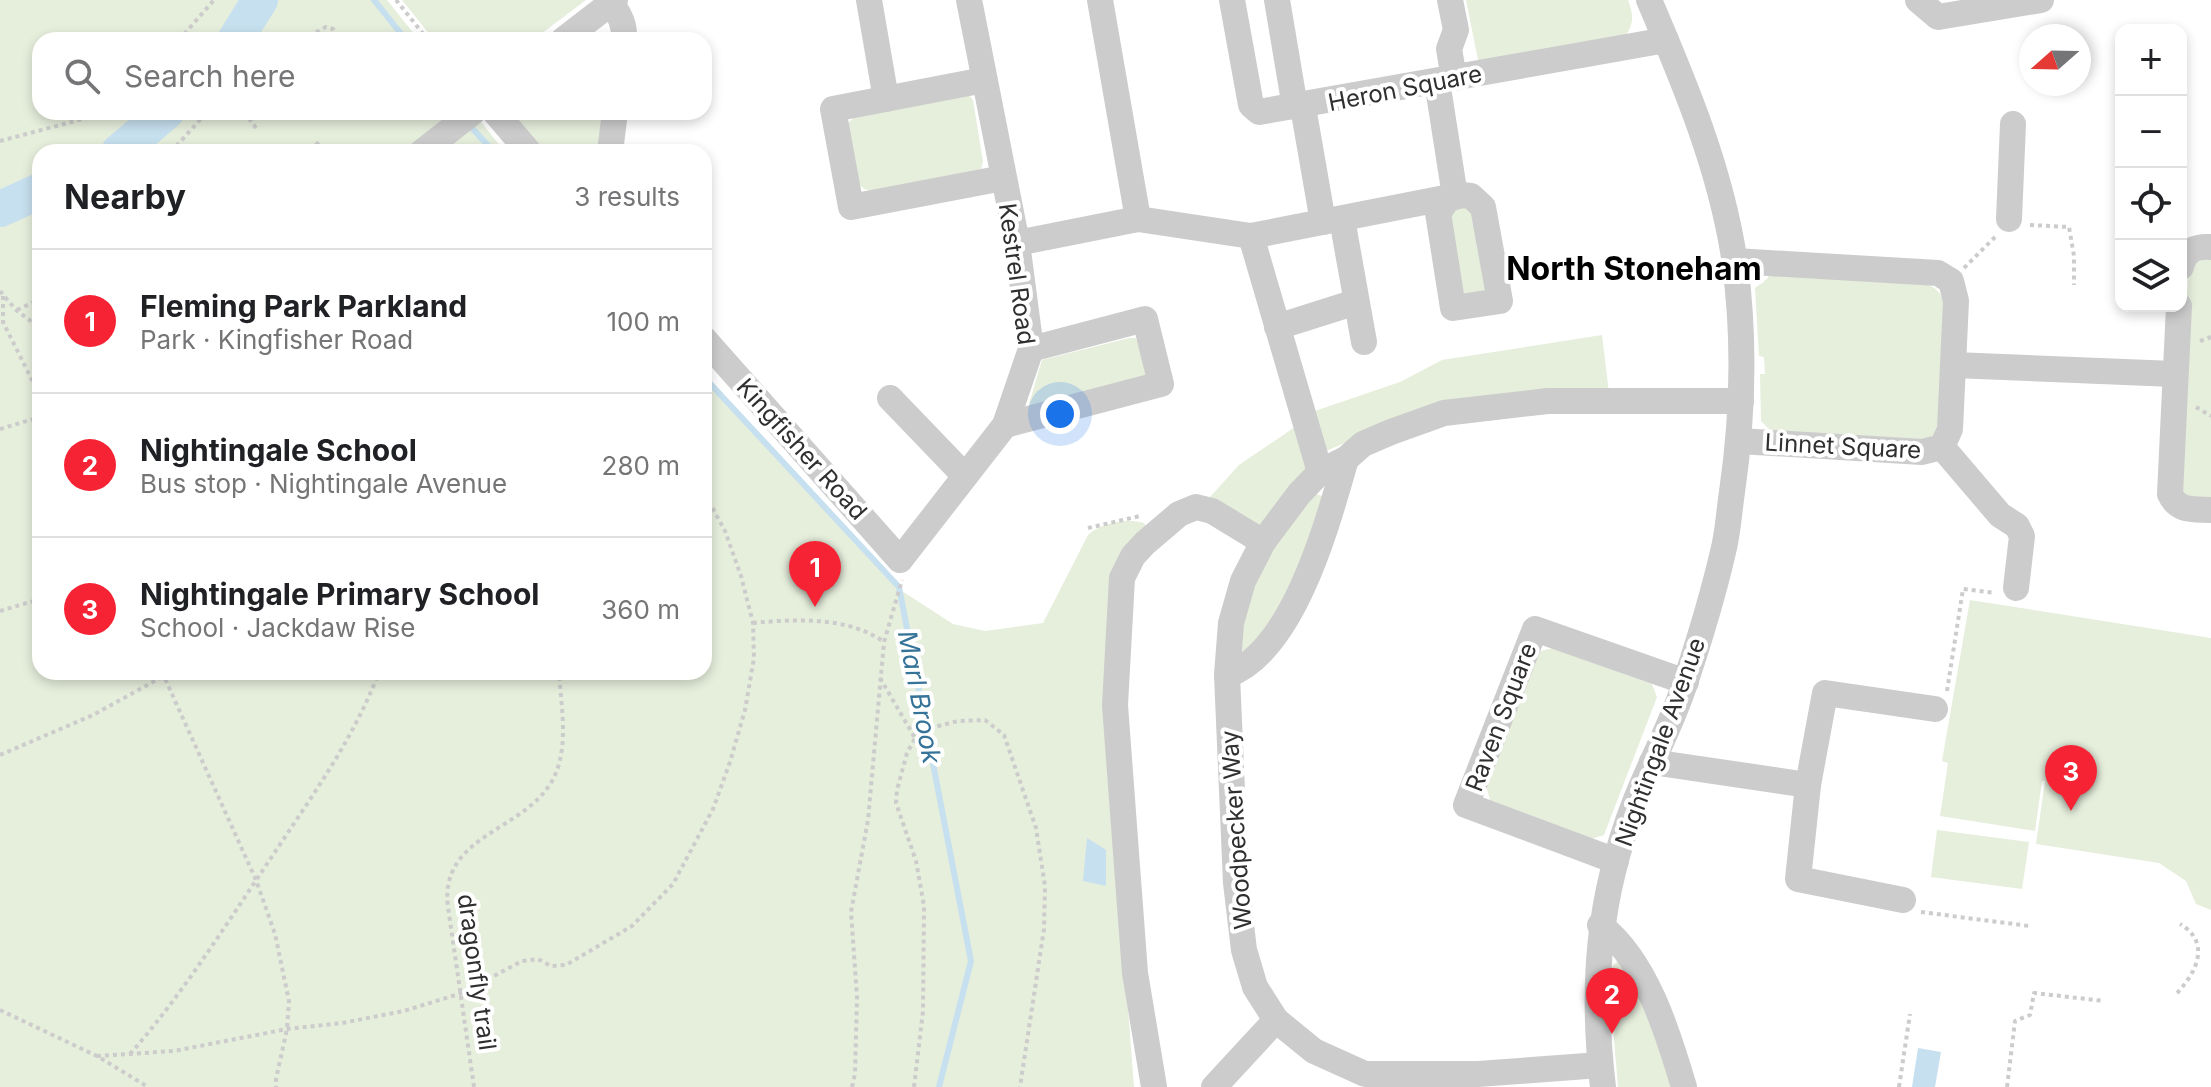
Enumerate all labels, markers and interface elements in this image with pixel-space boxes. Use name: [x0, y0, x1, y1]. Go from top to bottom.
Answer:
north arrow: [2019, 24, 2091, 96]
map controls: [2115, 24, 2187, 312]
button: +: [2115, 24, 2187, 96]
search box: [32, 32, 712, 120]
icon: search: [60, 54, 104, 98]
text: Search here: [124, 58, 296, 94]
street label: Heron Square: [1326, 59, 1484, 117]
button: −: [2115, 96, 2187, 168]
button: locate: [2115, 168, 2187, 240]
text: Nearby: [64, 176, 186, 217]
text: 3 results: [574, 181, 680, 212]
street label: Kestrel Road: [993, 201, 1041, 347]
button: layers: [2115, 240, 2187, 312]
district label: North Stoneham: [1506, 249, 1762, 288]
text: Fleming Park Parkland: [140, 288, 467, 324]
text: 1: [84, 306, 96, 337]
text: 100 m: [607, 306, 680, 337]
text: Park · Kingfisher Road: [140, 324, 413, 355]
street label: Kingfisher Road: [731, 372, 873, 526]
your location: [1040, 394, 1080, 434]
street label: Linnet Square: [1764, 427, 1922, 465]
text: Nightingale School: [140, 432, 417, 468]
text: 2: [82, 450, 98, 481]
text: 280 m: [602, 450, 680, 481]
text: Bus stop · Nightingale Avenue: [140, 468, 507, 499]
pin: 1: [789, 541, 841, 607]
text: Nightingale Primary School: [140, 576, 539, 612]
text: 3: [82, 594, 98, 625]
text: 360 m: [601, 594, 680, 625]
text: School · Jackdaw Rise: [140, 612, 416, 643]
water label: Marl Brook: [892, 628, 948, 767]
street label: Nightingale Avenue: [1609, 634, 1711, 850]
street label: Raven Square: [1459, 639, 1543, 795]
street label: Woodpecker Way: [1215, 729, 1257, 931]
pin: 3: [2045, 745, 2097, 811]
street label: dragonfly trail: [452, 892, 502, 1052]
pin: 2: [1586, 968, 1638, 1034]

